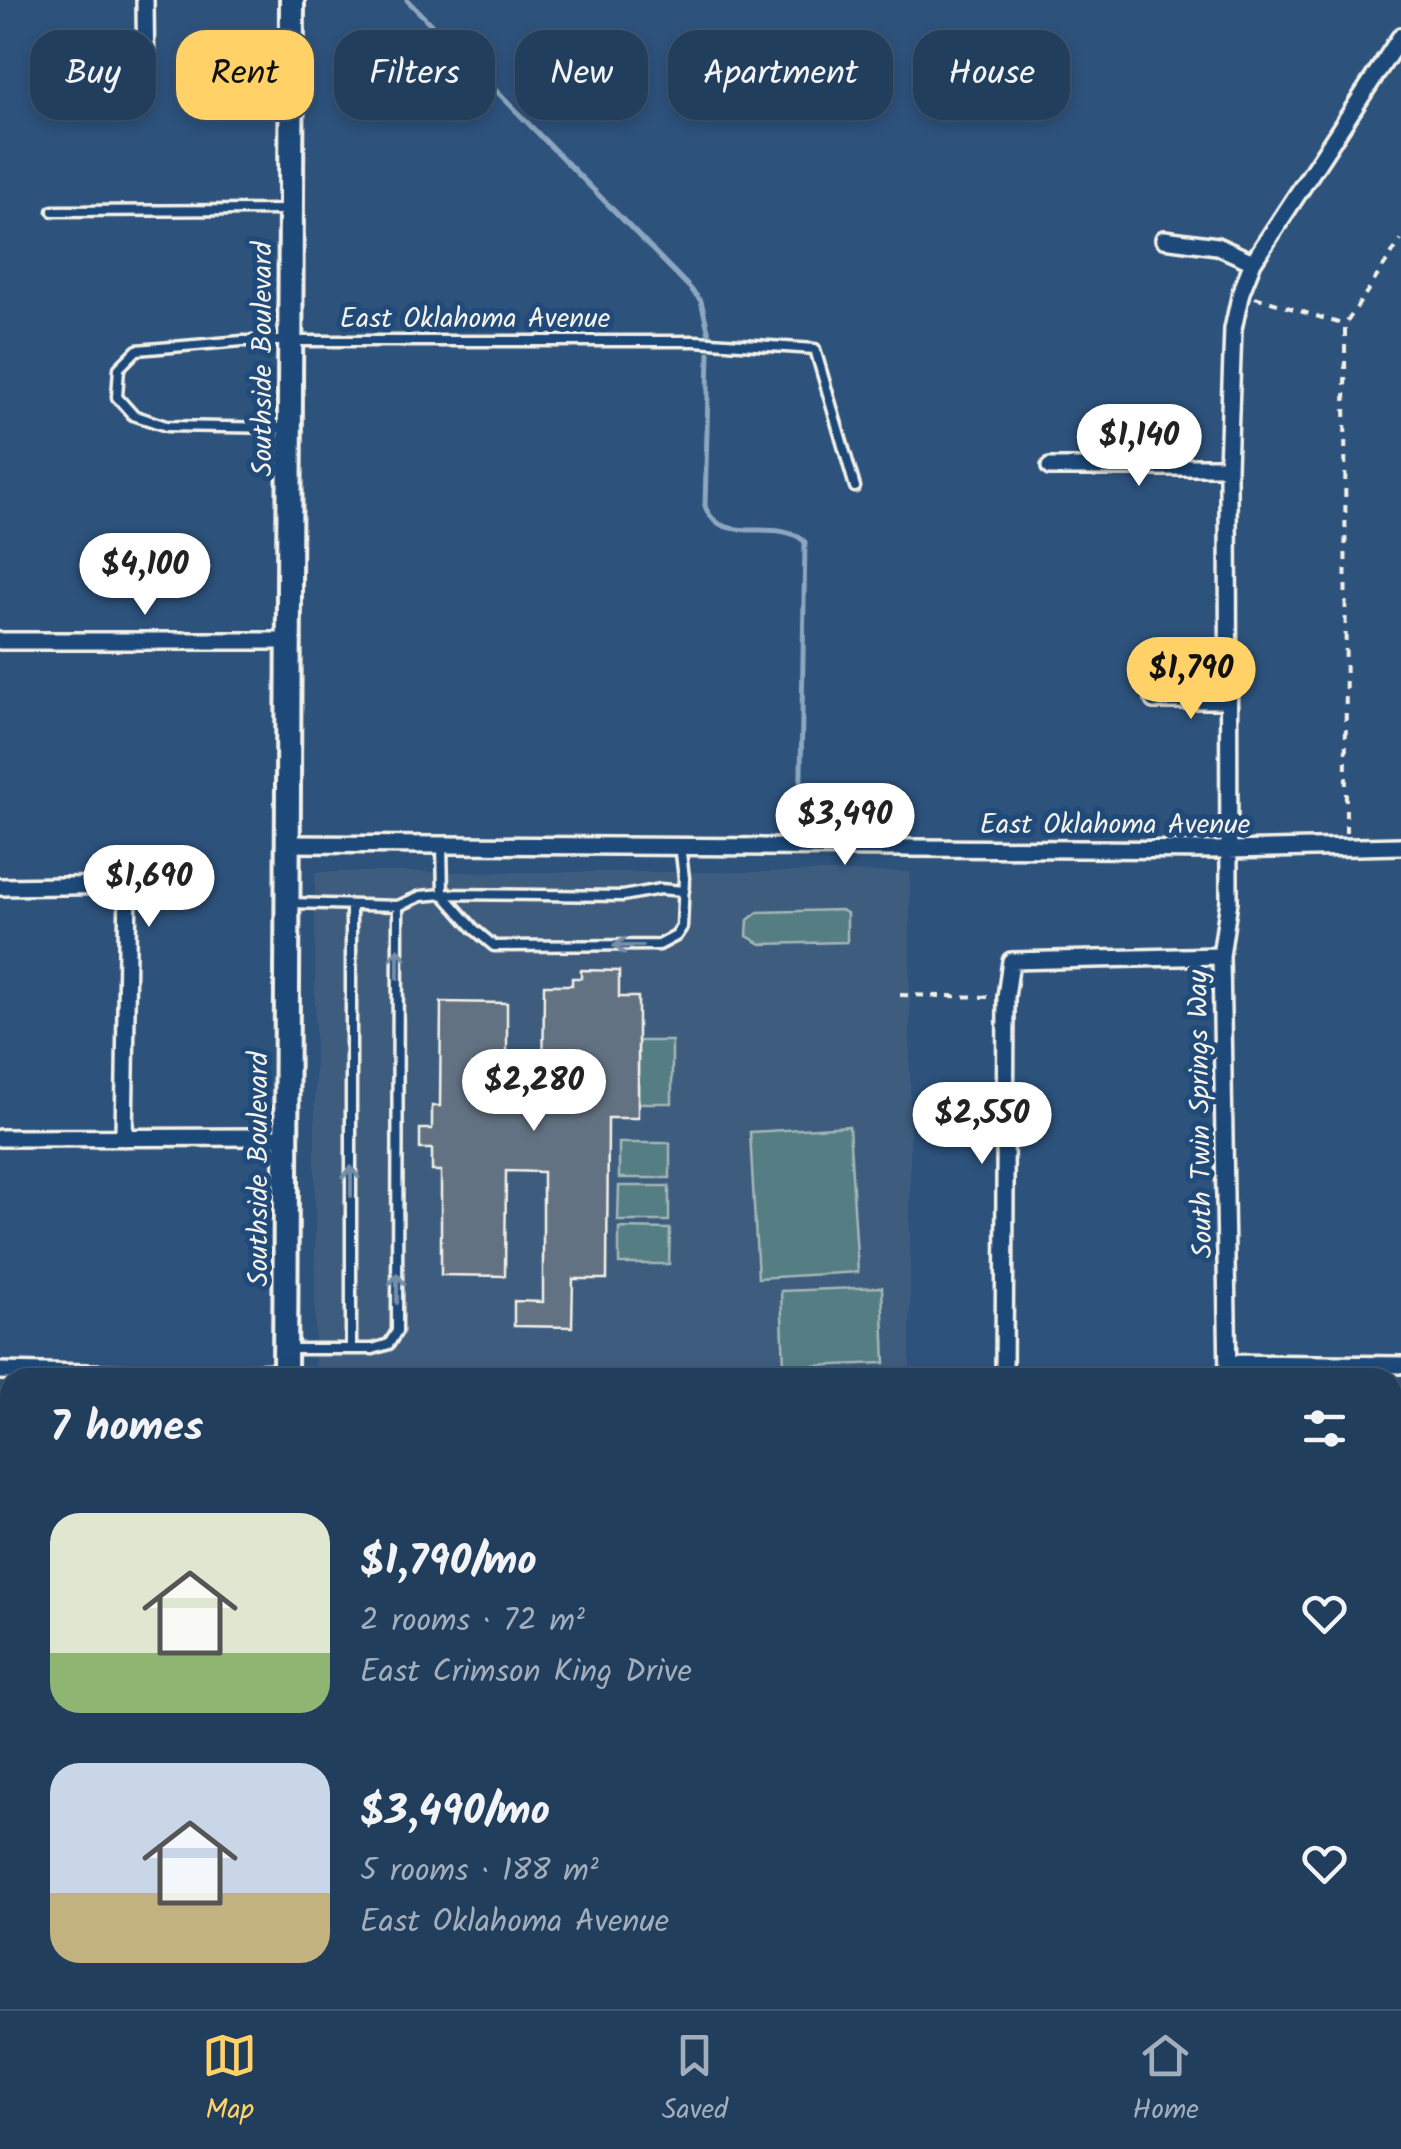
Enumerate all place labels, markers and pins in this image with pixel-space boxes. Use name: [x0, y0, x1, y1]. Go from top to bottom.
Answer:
pin: $1,140: [1058, 404, 1220, 489]
pin: $4,100: [64, 533, 226, 618]
pin: $1,790: [1110, 637, 1272, 722]
pin: $3,490: [764, 783, 926, 868]
pin: $1,690: [68, 845, 230, 930]
pin: $2,280: [453, 1049, 615, 1134]
pin: $2,550: [901, 1082, 1063, 1167]

